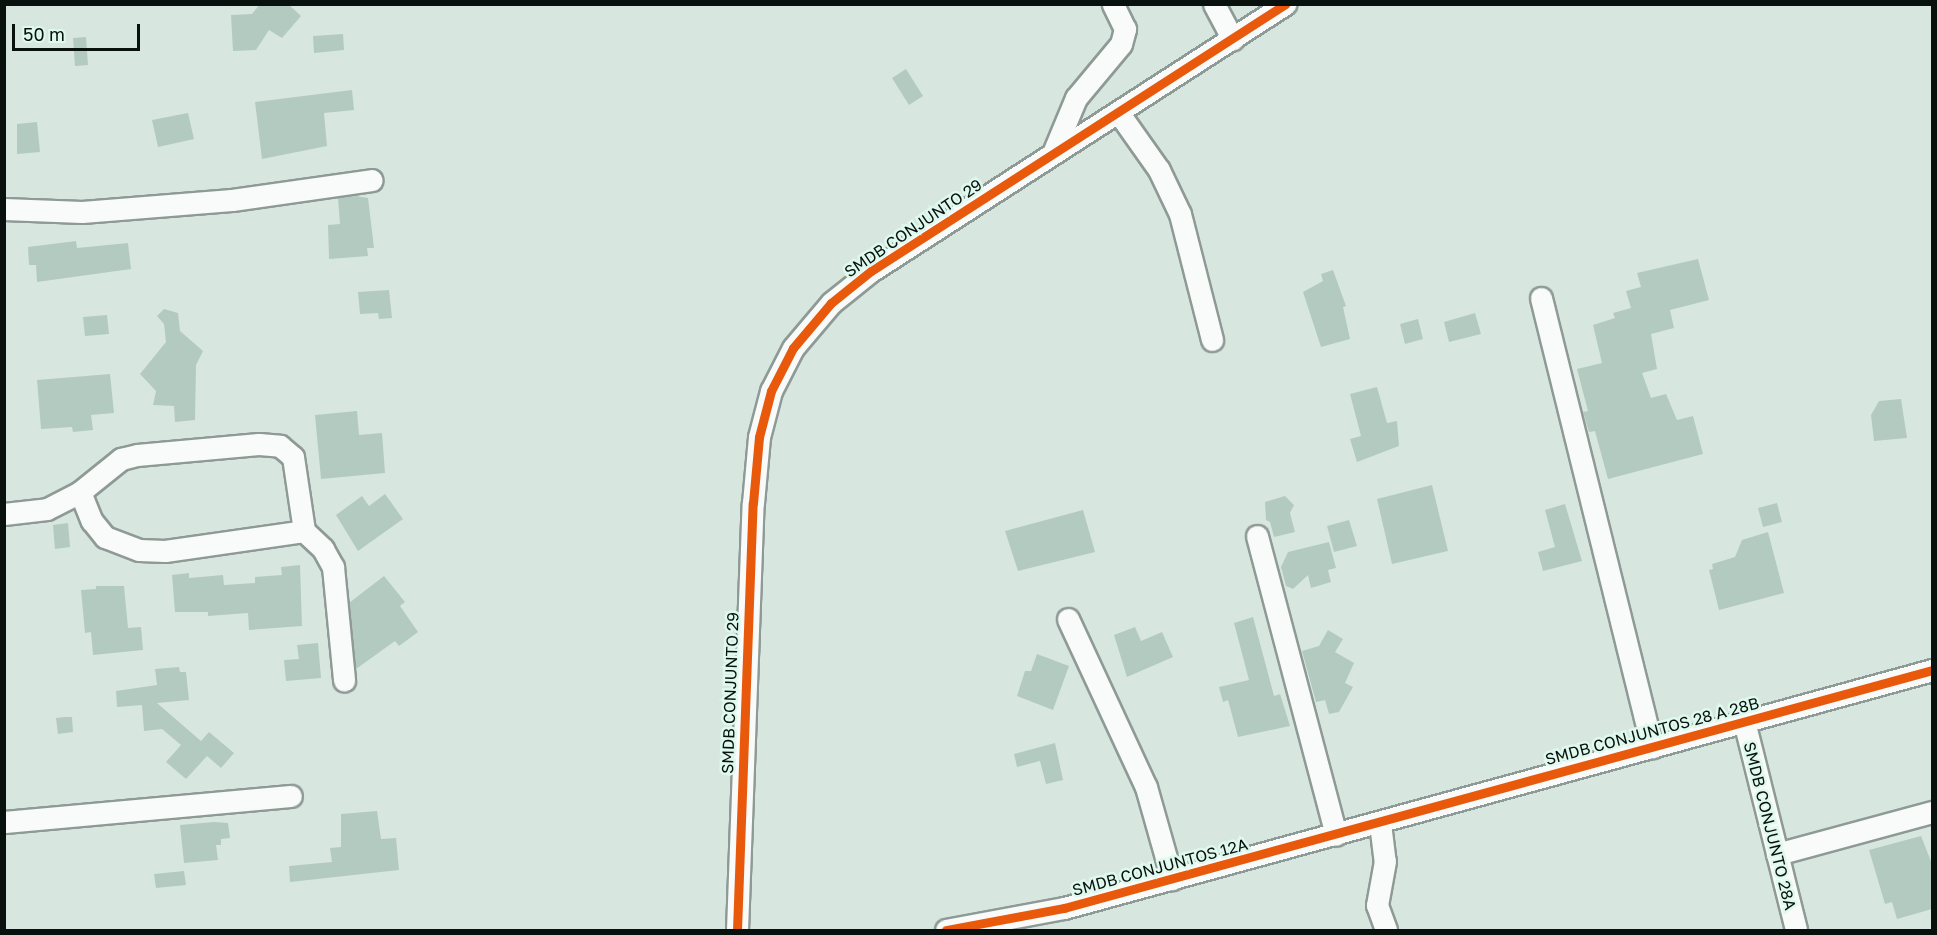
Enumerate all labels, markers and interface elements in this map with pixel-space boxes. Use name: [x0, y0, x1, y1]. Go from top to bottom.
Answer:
scale bar: [15, 12, 142, 50]
text: 50 m: [23, 23, 65, 45]
street label: SMDB CONJUNTO 29: [841, 175, 985, 281]
street label: SMDB CONJUNTO 29: [718, 612, 742, 774]
street label: SMDB CONJUNTOS 28 A 28B: [1543, 693, 1761, 769]
street label: SMDB CONJUNTO 28A: [1740, 740, 1800, 912]
street label: SMDB CONJUNTOS 12A: [1070, 834, 1250, 900]

